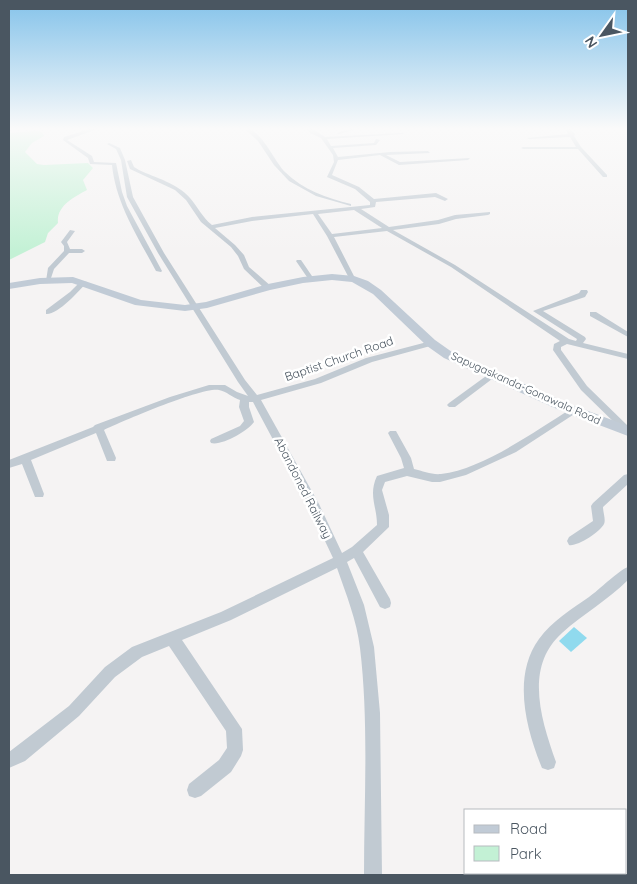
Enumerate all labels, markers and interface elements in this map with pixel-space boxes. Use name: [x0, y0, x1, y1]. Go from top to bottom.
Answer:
north arrow: [577, 10, 627, 60]
text: N: [581, 33, 601, 51]
street label: Baptist Church Road: [283, 333, 395, 384]
street label: Sapugaskanda-Gonawala Road: [449, 349, 603, 427]
street label: Abandoned Railway: [271, 435, 335, 541]
legend: [464, 809, 627, 874]
text: Road: [510, 819, 547, 838]
text: Park: [510, 844, 542, 863]

